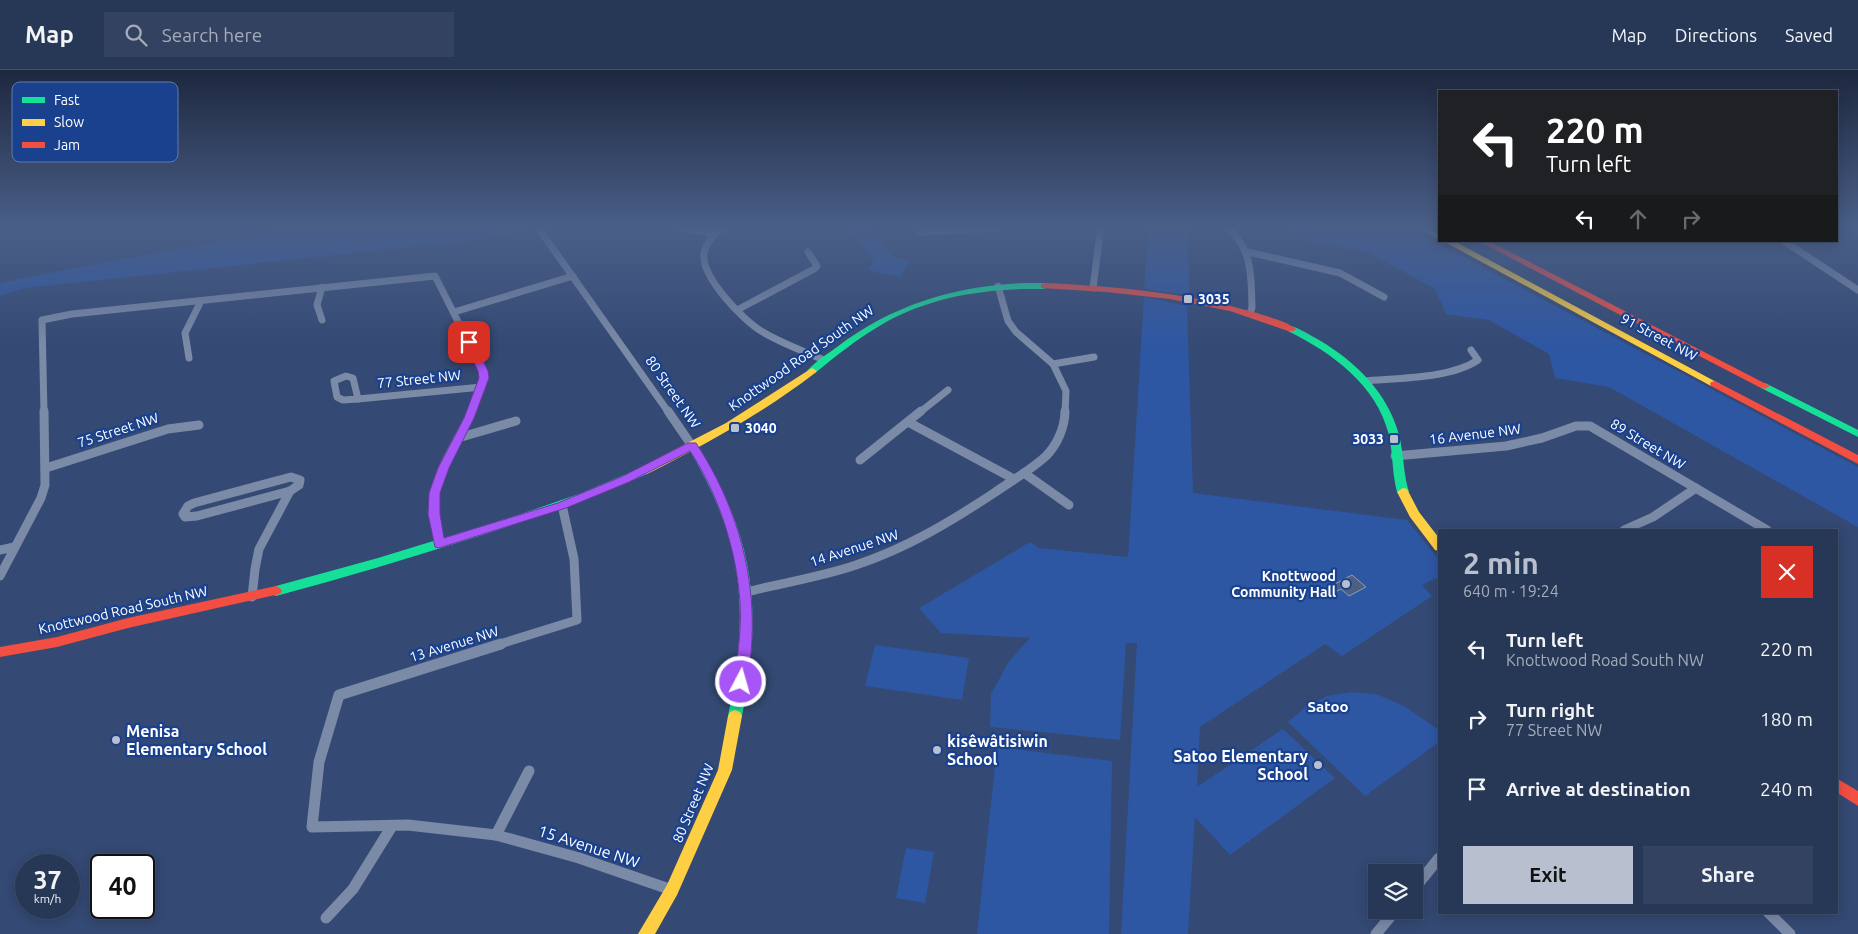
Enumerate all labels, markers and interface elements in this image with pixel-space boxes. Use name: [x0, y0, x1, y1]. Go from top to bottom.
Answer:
search box: [104, 12, 454, 57]
text: Map: [25, 21, 74, 48]
icon: search: [122, 21, 150, 49]
text: Search here: [162, 24, 262, 46]
text: Map: [1611, 25, 1647, 45]
text: Directions: [1675, 25, 1757, 45]
text: Saved: [1785, 25, 1833, 45]
legend: [12, 82, 178, 162]
text: Fast: [54, 92, 80, 108]
icon: left: [1463, 110, 1528, 175]
text: 220 m: [1546, 110, 1644, 150]
text: Slow: [54, 114, 84, 130]
text: Jam: [54, 137, 80, 153]
text: Turn left: [1546, 151, 1631, 176]
icon: left: [1571, 205, 1599, 233]
icon: ahead: [1624, 205, 1652, 233]
icon: right: [1677, 205, 1705, 233]
place label: 3035: [1198, 291, 1230, 307]
marker: 3035: [1182, 293, 1194, 305]
street label: Knottwood Road South NW: [726, 302, 876, 414]
street label: 91 Street NW: [1618, 310, 1700, 364]
pin: [448, 321, 490, 363]
icon: arrive: [455, 328, 483, 356]
street label: 80 Street NW: [642, 353, 704, 431]
street label: 77 Street NW: [376, 367, 462, 391]
street label: 75 Street NW: [75, 409, 161, 451]
street label: 89 Street NW: [1608, 415, 1688, 473]
place label: 3040: [745, 420, 777, 436]
street label: 16 Avenue NW: [1428, 420, 1522, 448]
marker: 3040: [729, 422, 741, 434]
place label: 3033: [1352, 431, 1384, 447]
marker: 3033: [1388, 433, 1400, 445]
street label: 14 Avenue NW: [808, 526, 900, 570]
text: 2 min: [1463, 546, 1539, 580]
button: close: [1761, 546, 1813, 598]
place label: Knottwood Community Hall: [1231, 568, 1336, 600]
marker: Knottwood Community Hall: [1340, 578, 1352, 590]
text: 640 m · 19:24: [1463, 582, 1559, 600]
street label: Knottwood Road South NW: [37, 583, 209, 637]
street label: 13 Avenue NW: [408, 623, 501, 665]
text: Turn left: [1506, 629, 1584, 651]
icon: left: [1463, 635, 1491, 663]
text: 220 m: [1760, 638, 1813, 660]
text: Knottwood Road South NW: [1506, 651, 1704, 669]
position arrow: [714, 655, 766, 707]
district label: Satoo: [1307, 698, 1349, 715]
text: Turn right: [1506, 699, 1594, 721]
icon: right: [1463, 705, 1491, 733]
text: 180 m: [1760, 708, 1813, 730]
text: 77 Street NW: [1506, 721, 1602, 739]
place label: Menisa Elementary School: [126, 722, 267, 758]
place label: kisêwâtisiwin School: [947, 732, 1048, 768]
marker: Menisa Elementary School: [110, 734, 122, 746]
marker: kisêwâtisiwin School: [931, 744, 943, 756]
place label: Satoo Elementary School: [1174, 747, 1308, 783]
marker: Satoo Elementary School: [1312, 759, 1324, 771]
street label: 80 Street NW: [669, 761, 717, 845]
icon: arrive: [1463, 775, 1491, 803]
text: Arrive at destination: [1506, 778, 1691, 800]
text: 240 m: [1760, 778, 1813, 800]
street label: 15 Avenue NW: [536, 821, 642, 871]
button: Exit: [1463, 846, 1633, 904]
button: Share: [1643, 846, 1813, 904]
speed limit sign: 40: [90, 854, 155, 919]
map controls: [1368, 864, 1423, 919]
button: layers: [1368, 864, 1423, 919]
text: 37: [33, 866, 62, 894]
text: km/h: [34, 892, 61, 905]

